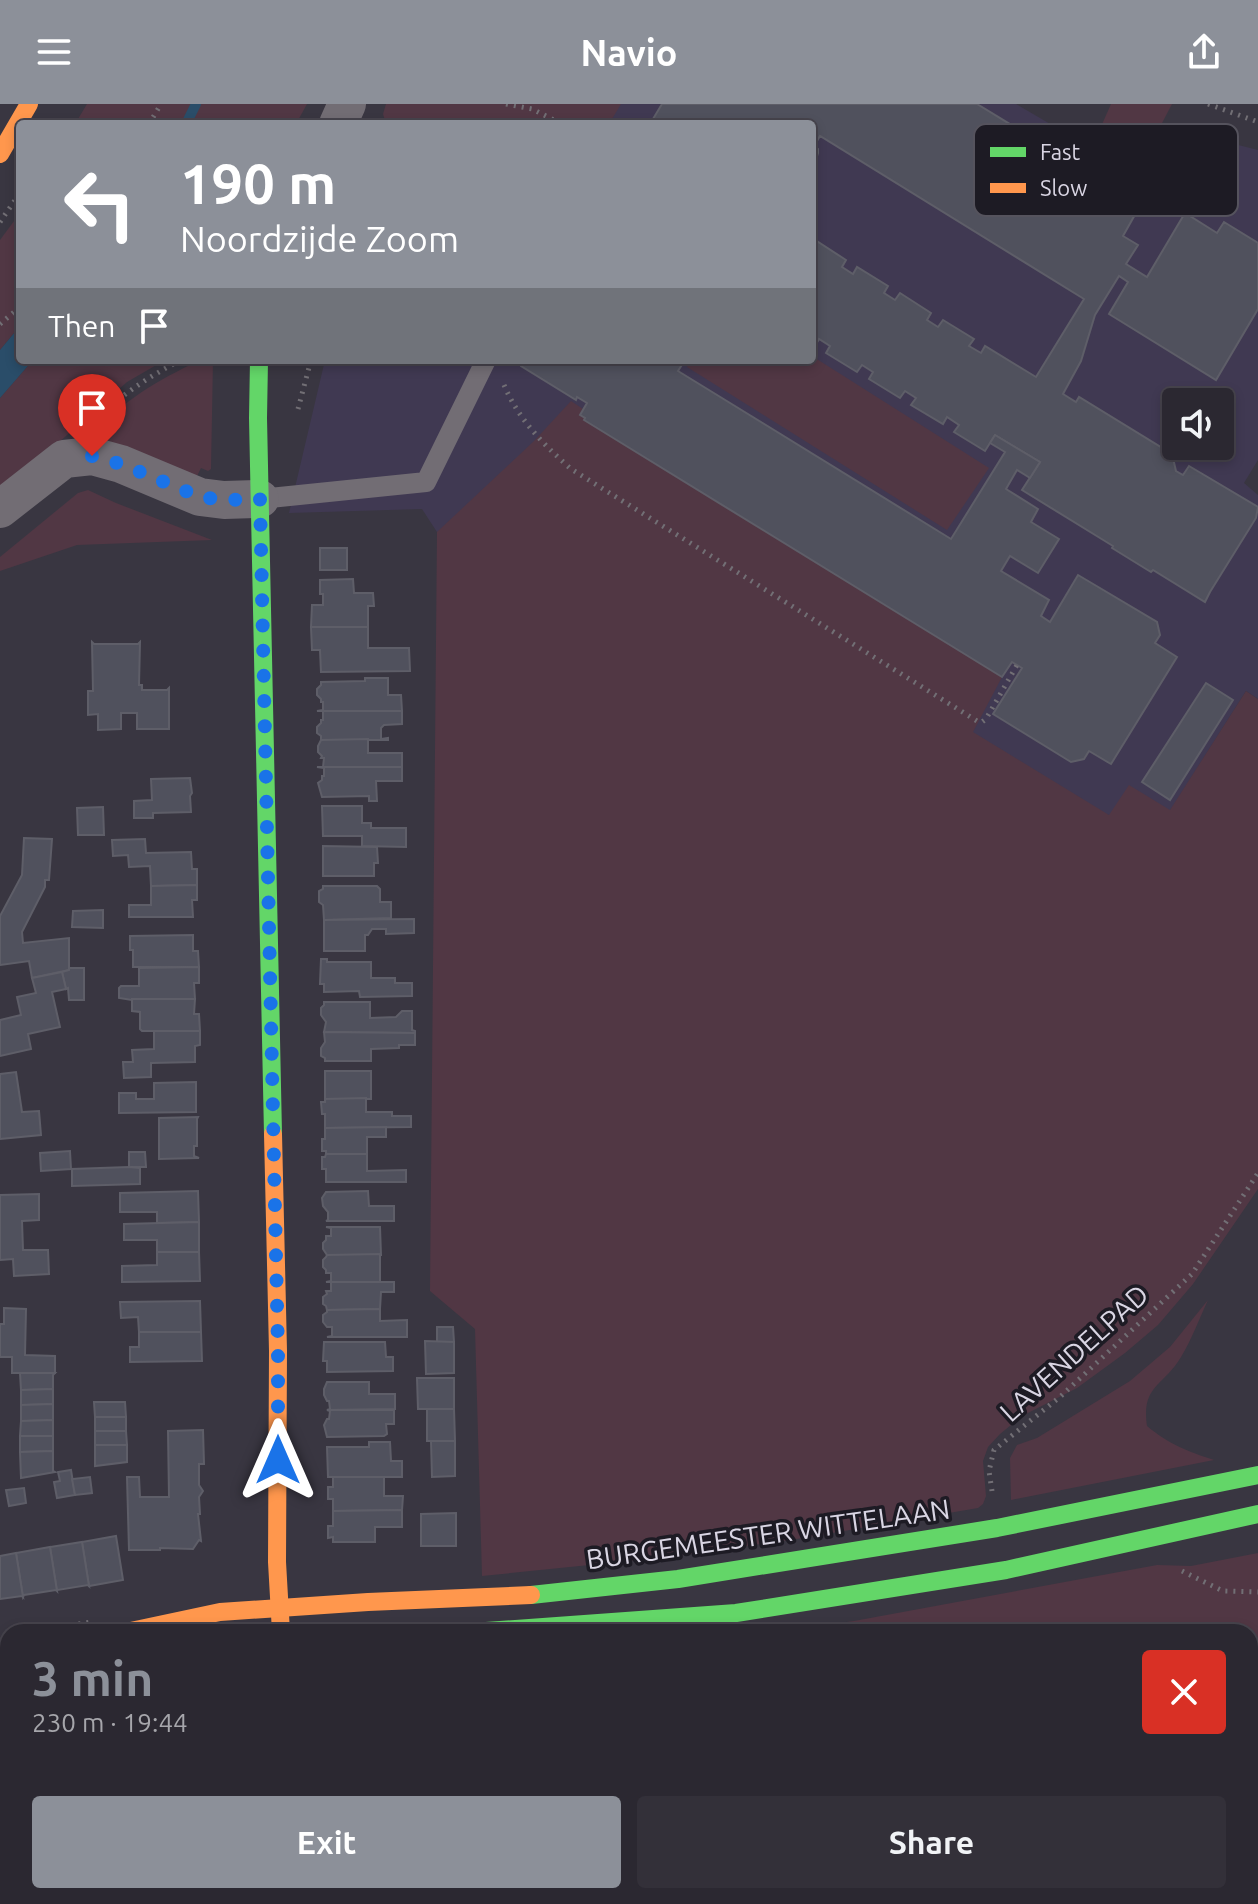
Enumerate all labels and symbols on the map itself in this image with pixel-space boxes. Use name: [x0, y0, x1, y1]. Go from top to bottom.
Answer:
legend: [974, 124, 1238, 216]
text: Fast: [1040, 139, 1081, 164]
text: Slow: [1040, 175, 1087, 200]
pin: [58, 374, 126, 456]
street label: LAVENDELPAD: [993, 1278, 1154, 1427]
position arrow: [236, 1418, 320, 1502]
street label: BURGEMEESTER WITTELAAN: [584, 1493, 952, 1574]

